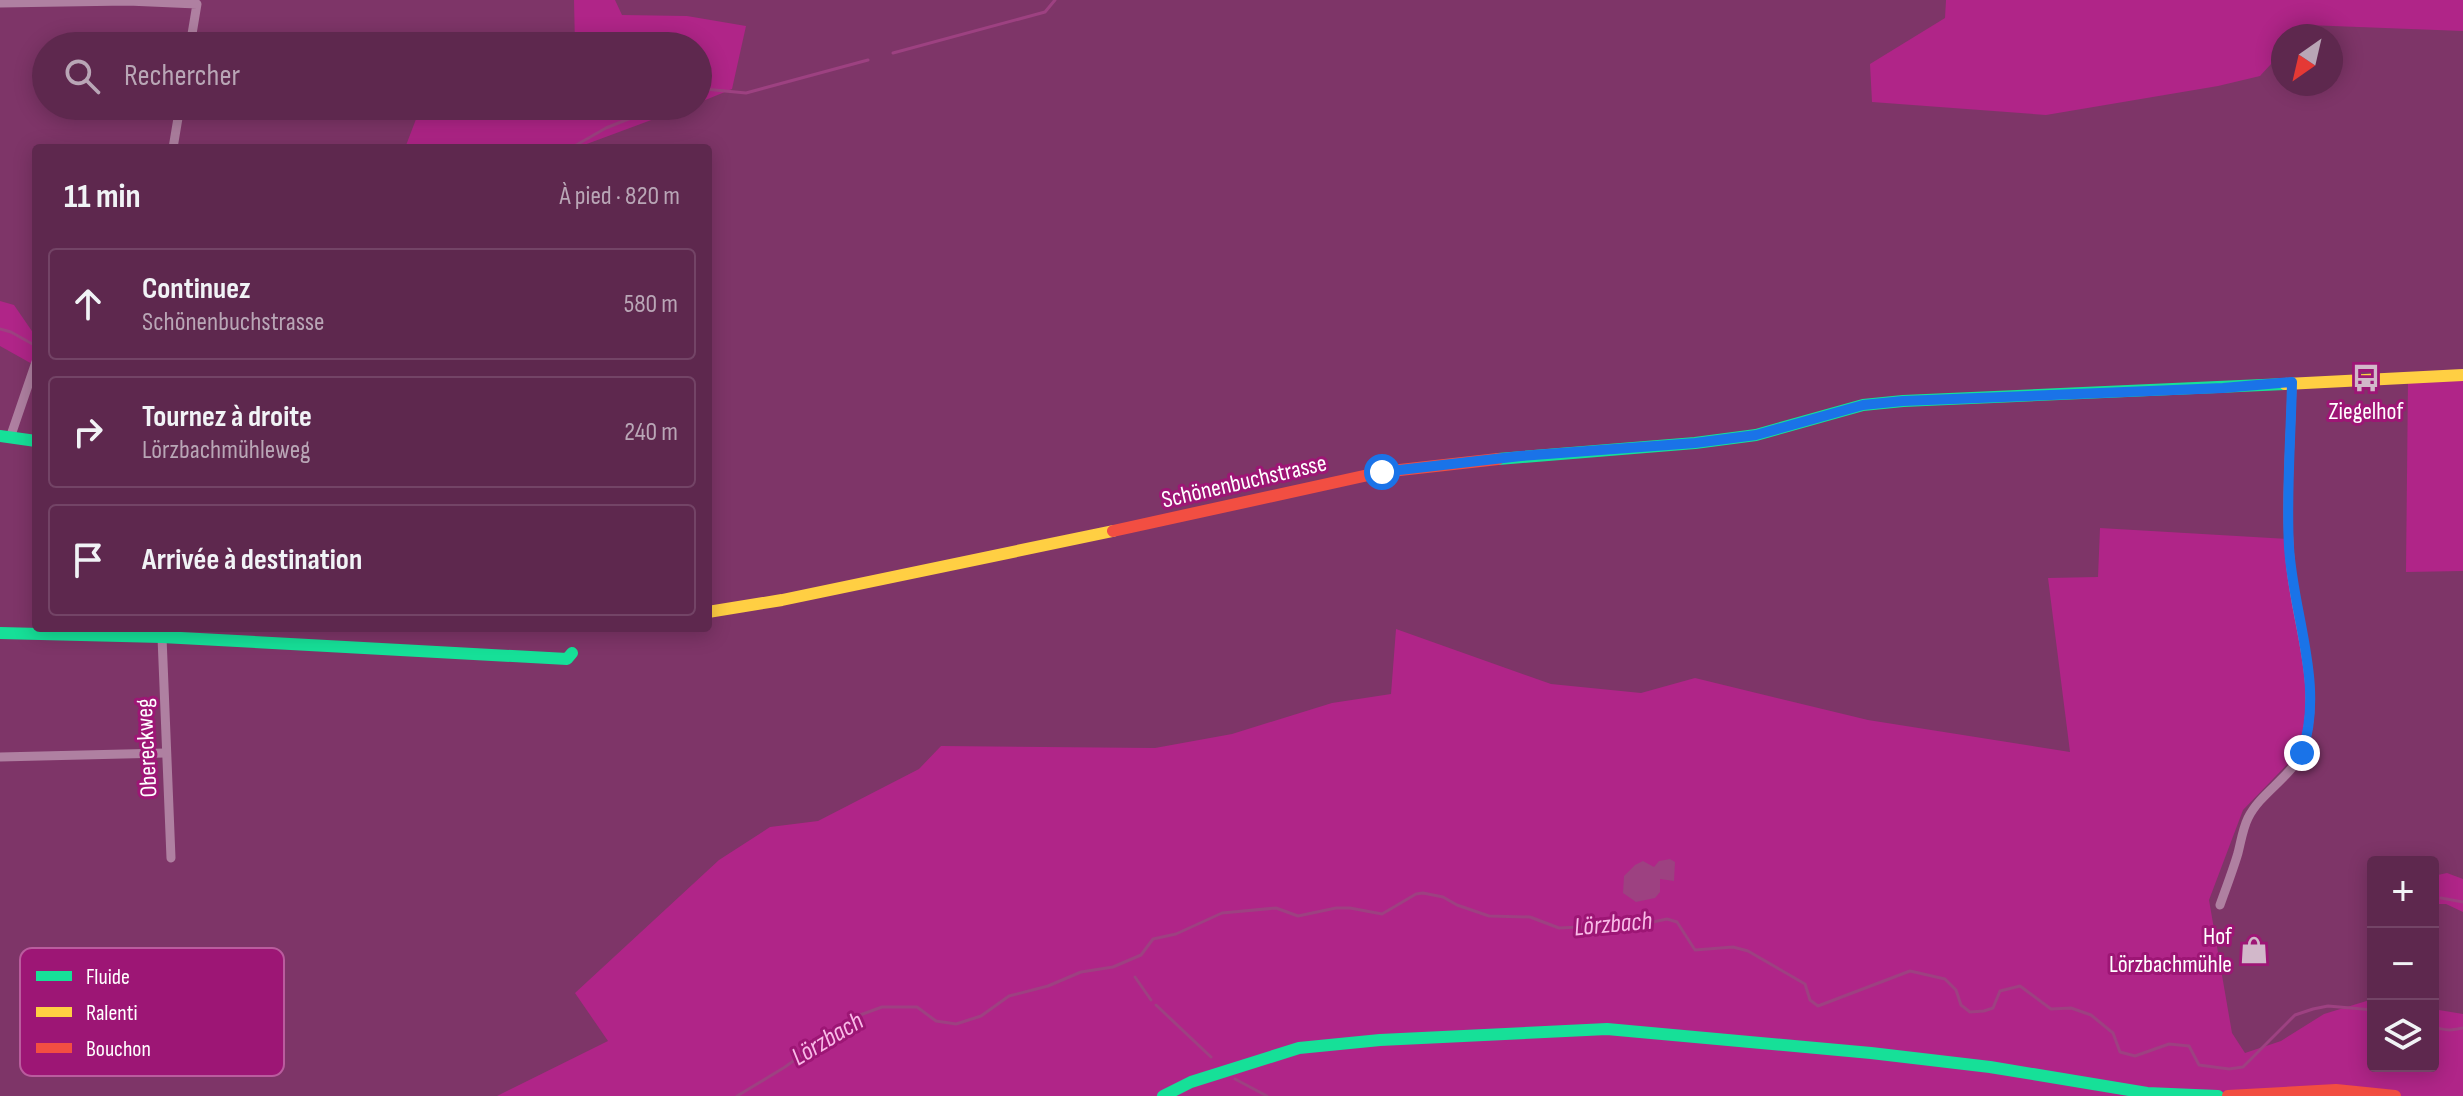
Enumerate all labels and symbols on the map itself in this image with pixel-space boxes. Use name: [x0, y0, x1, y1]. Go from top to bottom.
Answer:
north arrow: [2271, 24, 2343, 96]
bus stop icon: Ziegelhof: [2351, 363, 2381, 393]
place label: Ziegelhof: [2329, 397, 2404, 426]
street label: Schönenbuchstrasse: [1159, 448, 1329, 515]
route start: [1364, 454, 1400, 490]
street label: Obereckweg: [129, 698, 164, 798]
route end: [2284, 735, 2320, 771]
water label: Lörzbach: [1573, 906, 1654, 943]
place label: Hof Lörzbachmühle: [2109, 922, 2233, 979]
shop icon: Hof Lörzbachmühle: [2239, 935, 2269, 965]
legend: [20, 948, 284, 1076]
text: Fluide: [86, 964, 130, 991]
text: Ralenti: [86, 1000, 138, 1027]
water label: Lörzbach: [786, 1006, 869, 1073]
text: Bouchon: [86, 1036, 151, 1063]

